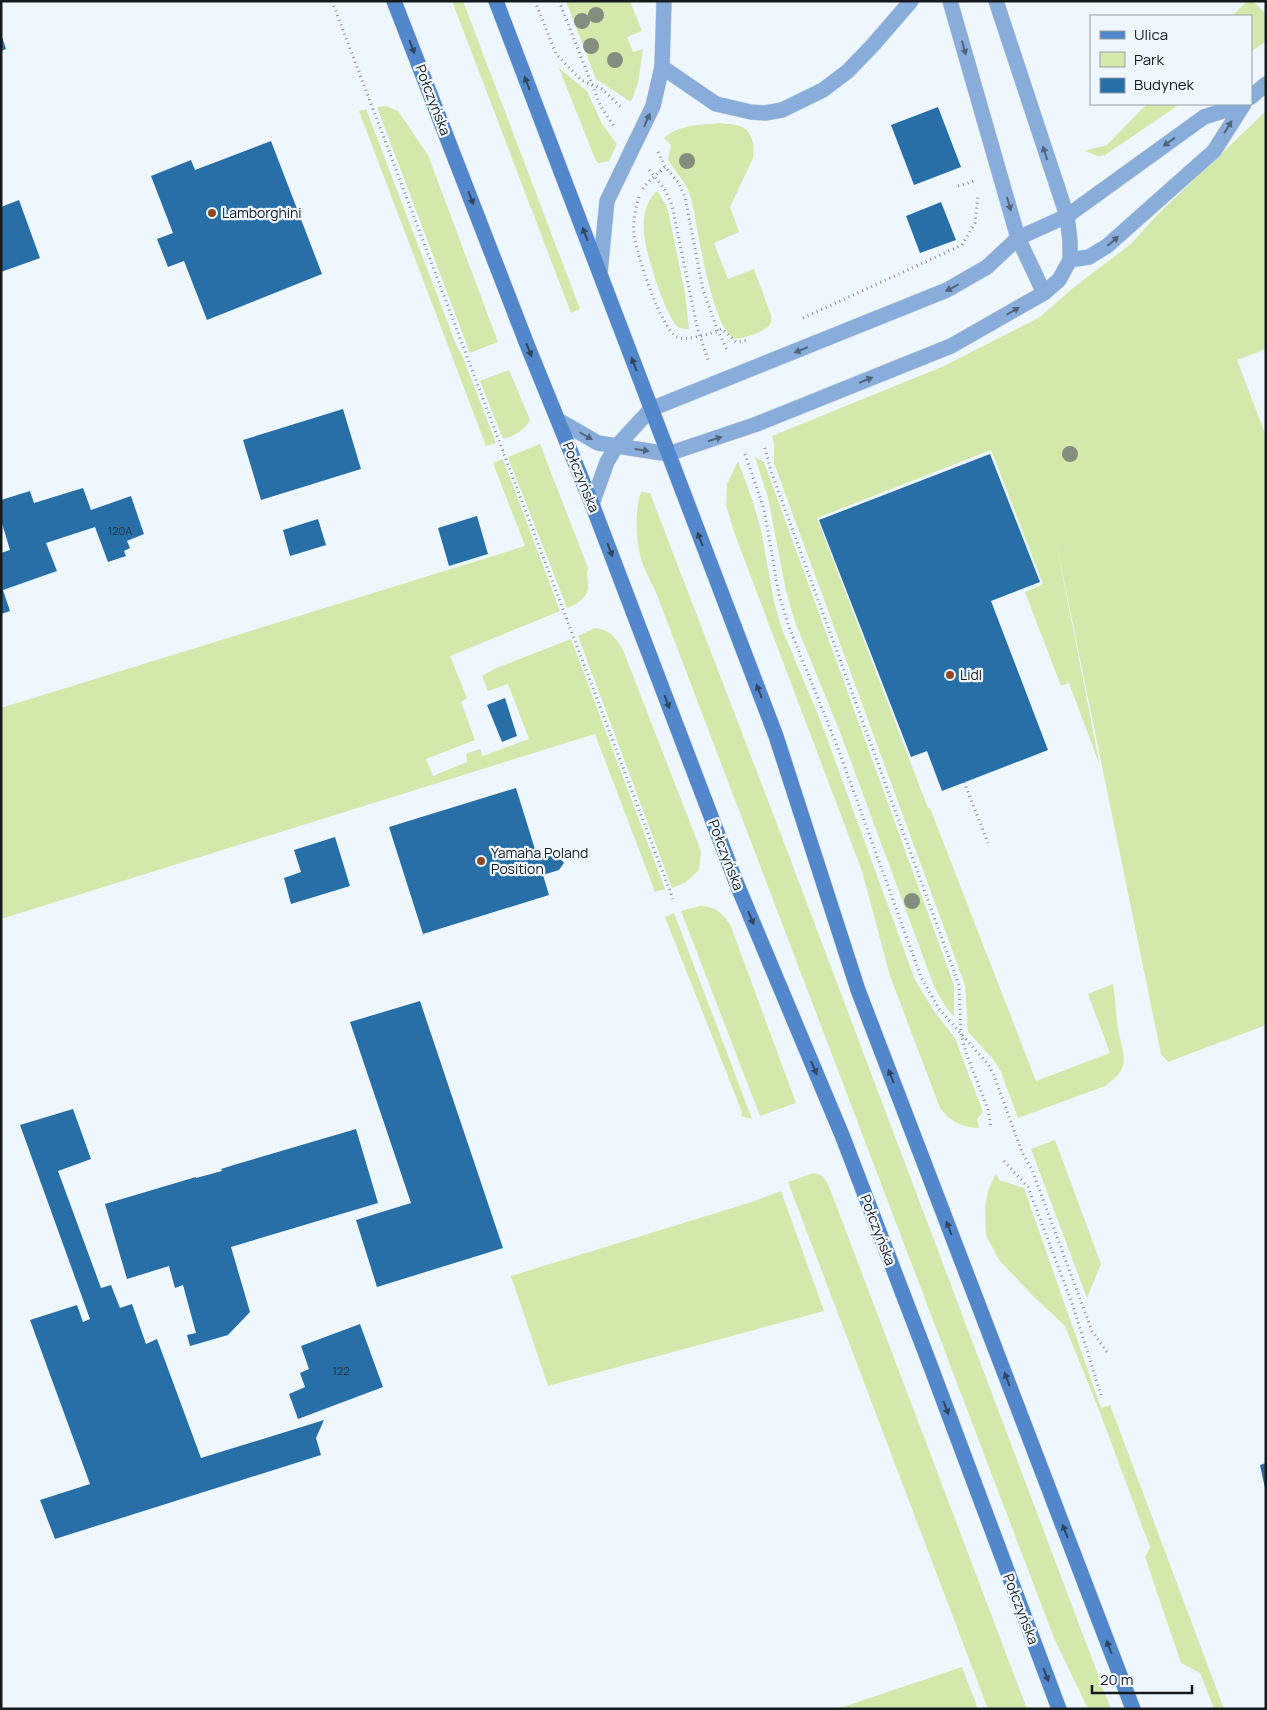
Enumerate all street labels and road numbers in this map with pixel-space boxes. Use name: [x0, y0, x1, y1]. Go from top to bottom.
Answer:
street label: Połczyńska: [411, 62, 456, 138]
street label: Połczyńska: [559, 439, 604, 515]
street label: Połczyńska: [704, 817, 749, 893]
street label: Połczyńska: [856, 1192, 901, 1268]
street label: Połczyńska: [999, 1571, 1044, 1647]

